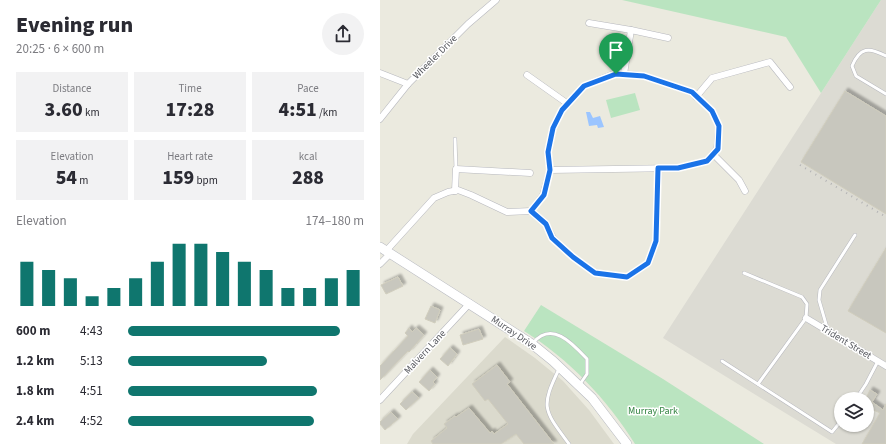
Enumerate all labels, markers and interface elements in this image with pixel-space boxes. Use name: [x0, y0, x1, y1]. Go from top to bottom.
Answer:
text: Evening run: [16, 9, 133, 41]
button: share: [322, 13, 364, 55]
street label: Wheeler Drive: [410, 32, 460, 82]
pin: [599, 33, 633, 74]
icon: arrive: [605, 39, 627, 61]
text: 20:25 · 6 × 600 m: [16, 40, 104, 58]
text: Distance: [52, 81, 92, 96]
text: Time: [178, 81, 202, 96]
text: Pace: [297, 81, 319, 96]
text: 3.60: [44, 96, 83, 124]
text: 17:28: [166, 96, 214, 124]
text: 4:51: [279, 96, 317, 124]
text: km: [83, 105, 100, 120]
text: /km: [317, 105, 337, 120]
text: Elevation: [51, 149, 93, 164]
text: Heart rate: [167, 149, 213, 164]
text: kcal: [299, 149, 317, 164]
text: 54: [56, 164, 77, 192]
text: 159: [162, 164, 194, 192]
text: 288: [292, 164, 324, 192]
text: m: [77, 173, 88, 188]
text: bpm: [194, 173, 218, 188]
text: Elevation: [16, 212, 67, 230]
text: 174–180 m: [306, 212, 364, 230]
street label: Murray Drive: [488, 312, 540, 354]
street label: Trident Street: [818, 321, 875, 363]
text: 600 m: [16, 322, 50, 340]
text: 4:43: [80, 322, 103, 340]
street label: Malvern Lane: [401, 327, 449, 377]
text: 1.2 km: [16, 352, 55, 370]
text: 5:13: [80, 352, 103, 370]
text: 1.8 km: [16, 382, 55, 400]
text: 4:51: [80, 382, 103, 400]
map controls: [834, 392, 874, 432]
button: layers: [834, 392, 874, 432]
park label: Murray Park: [628, 404, 678, 418]
text: 2.4 km: [16, 412, 55, 430]
text: 4:52: [80, 412, 103, 430]

